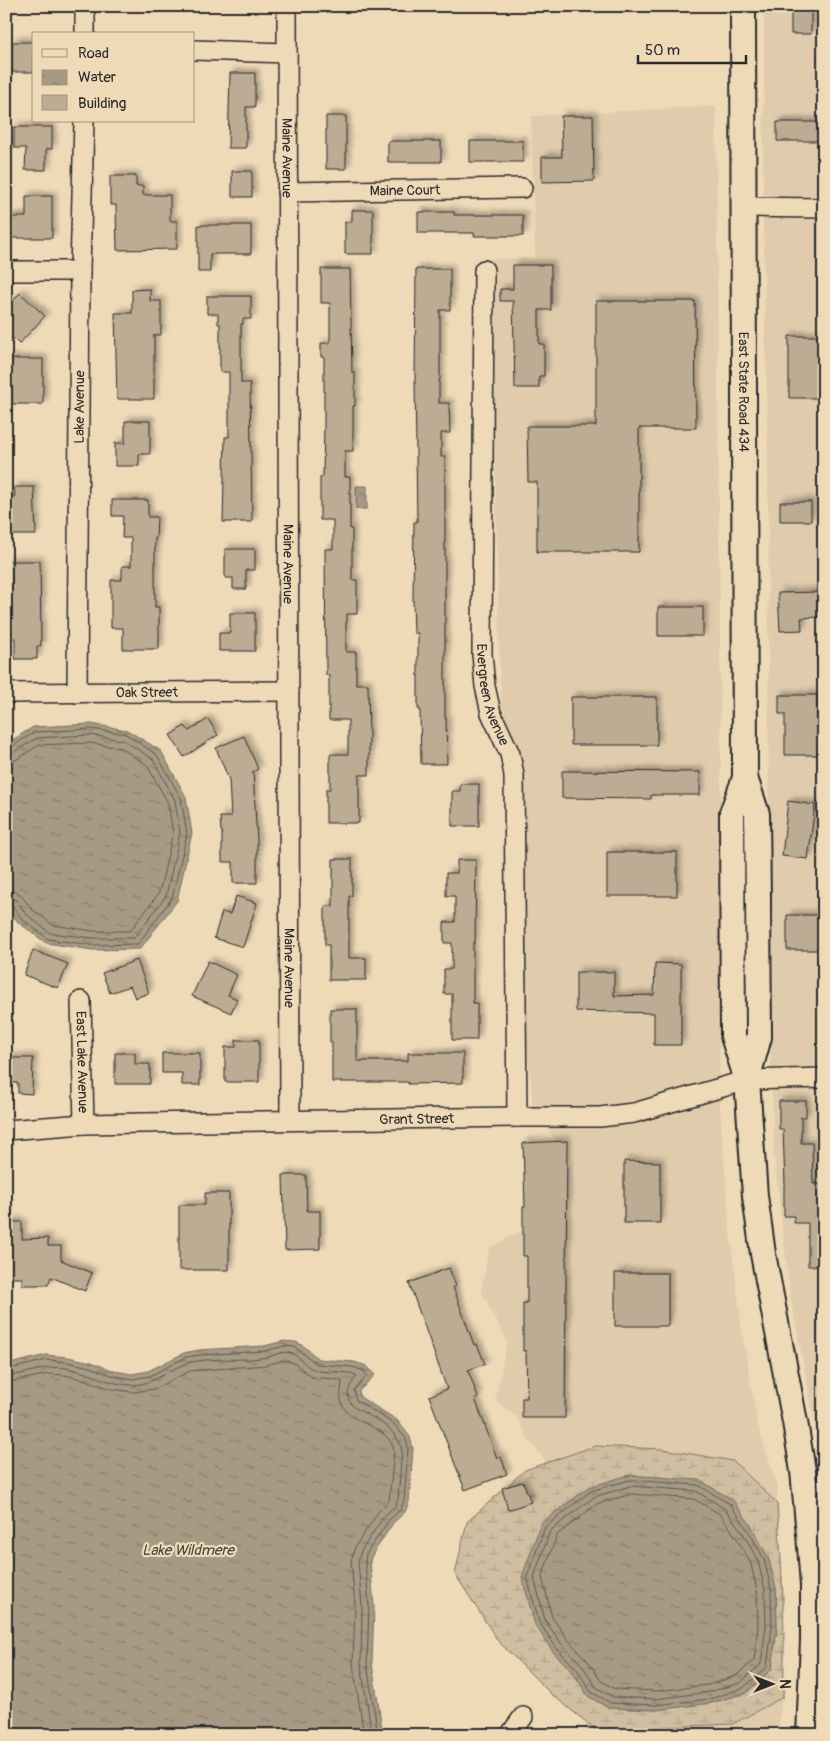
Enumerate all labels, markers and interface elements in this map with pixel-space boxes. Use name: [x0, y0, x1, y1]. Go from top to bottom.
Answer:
legend: [32, 32, 195, 122]
scale bar: [638, 32, 745, 64]
text: 50 m: [645, 41, 680, 60]
text: Road: [78, 44, 109, 63]
text: Water: [78, 68, 117, 87]
text: Building: [78, 94, 126, 113]
street label: Maine Avenue: [279, 118, 296, 198]
street label: Maine Court: [369, 181, 441, 199]
street label: East State Road 434: [735, 332, 753, 452]
street label: Lake Avenue: [70, 370, 88, 444]
street label: Maine Avenue: [280, 524, 297, 604]
street label: Evergreen Avenue: [473, 644, 513, 748]
street label: Oak Street: [116, 683, 179, 701]
street label: Maine Avenue: [281, 928, 298, 1008]
street label: East Lake Avenue: [73, 1011, 92, 1113]
street label: Grant Street: [379, 1110, 455, 1128]
water label: Lake Wildmere: [142, 1541, 236, 1560]
north arrow: [748, 1658, 798, 1708]
text: N: [776, 1679, 793, 1689]

